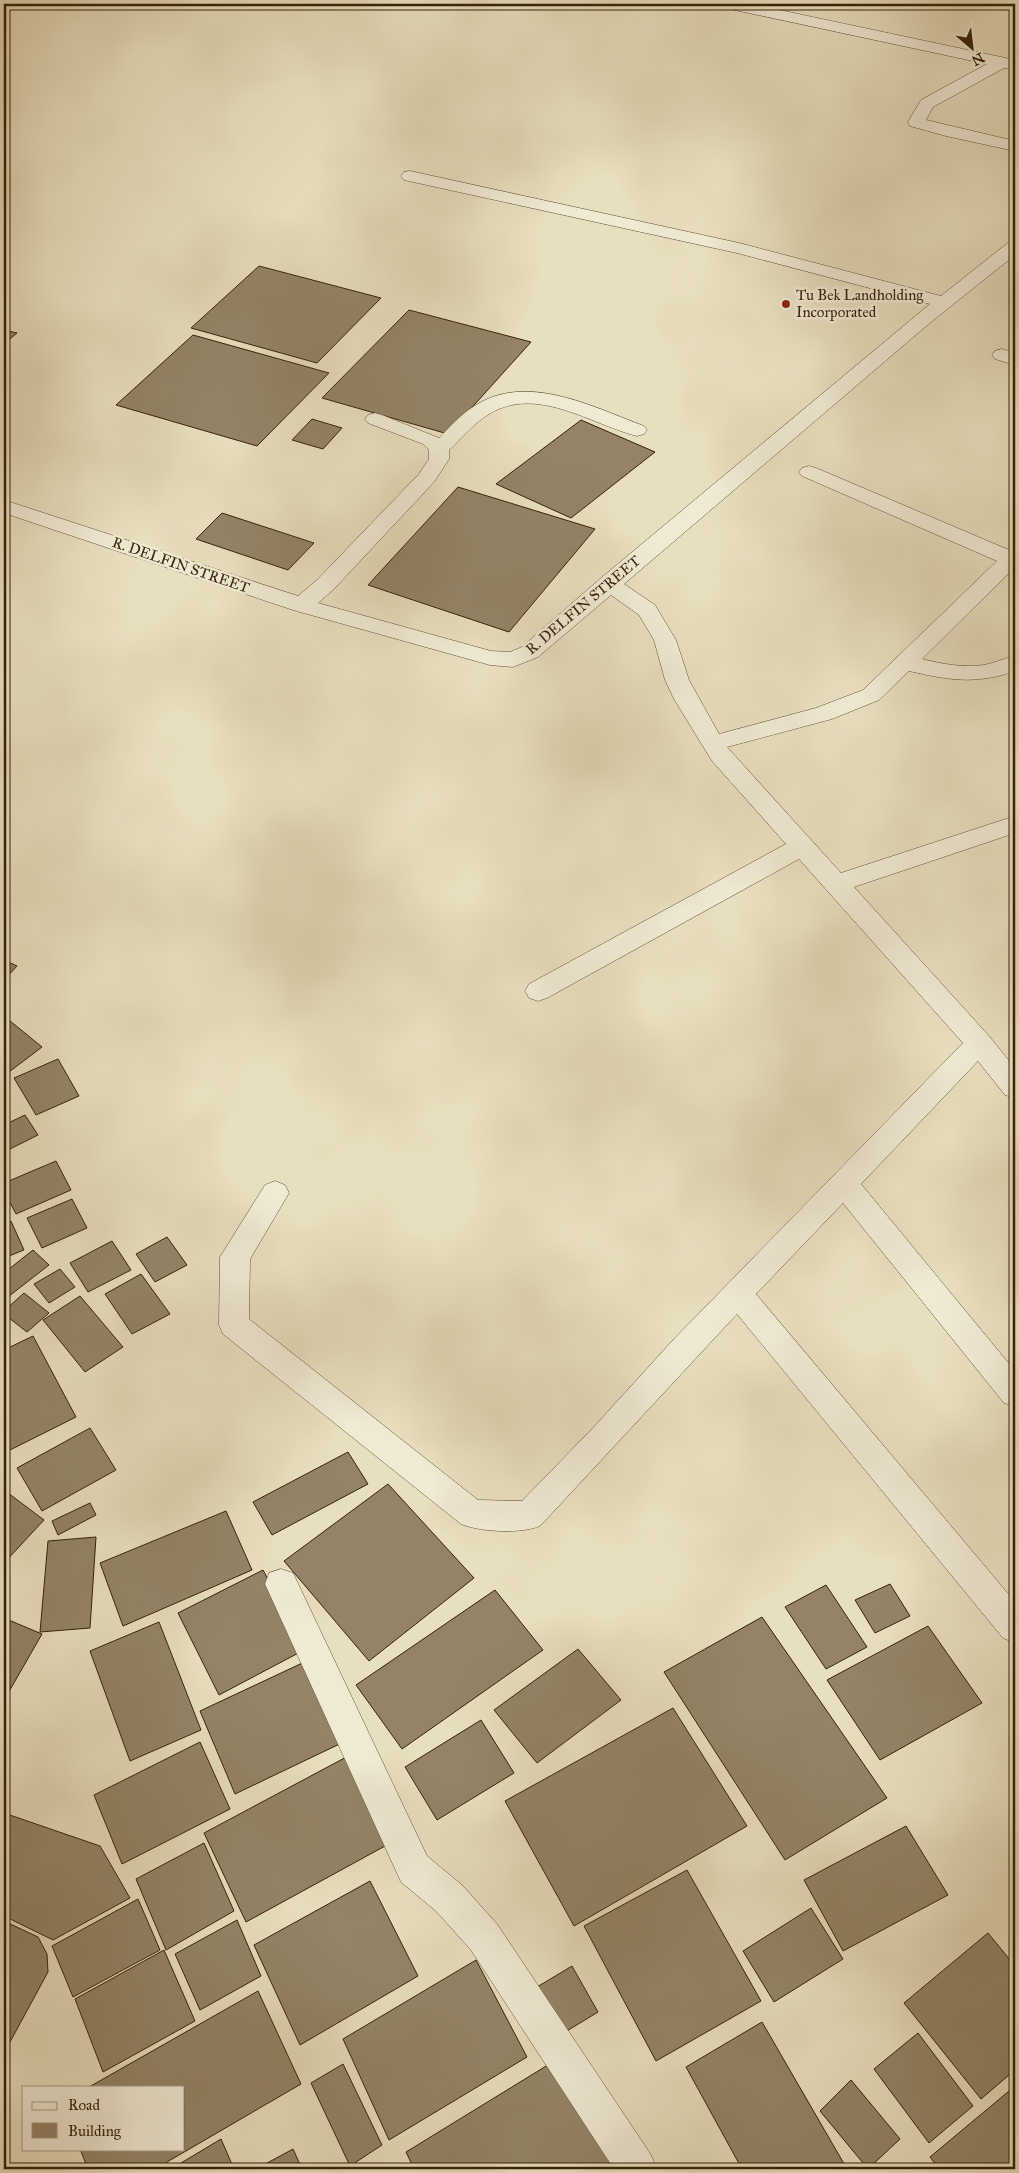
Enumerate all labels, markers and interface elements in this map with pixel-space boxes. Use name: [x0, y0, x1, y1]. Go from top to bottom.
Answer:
north arrow: [946, 22, 996, 72]
text: N: [969, 49, 987, 69]
place label: Tu Bek Landholding Incorporated: [796, 286, 924, 321]
marker: Tu Bek Landholding Incorporated: [780, 298, 792, 310]
street label: R. DELFIN STREET: [110, 533, 252, 597]
street label: R. DELFIN STREET: [522, 552, 644, 658]
legend: [22, 2086, 185, 2150]
text: Road: [68, 2096, 100, 2114]
text: Building: [68, 2122, 122, 2140]

